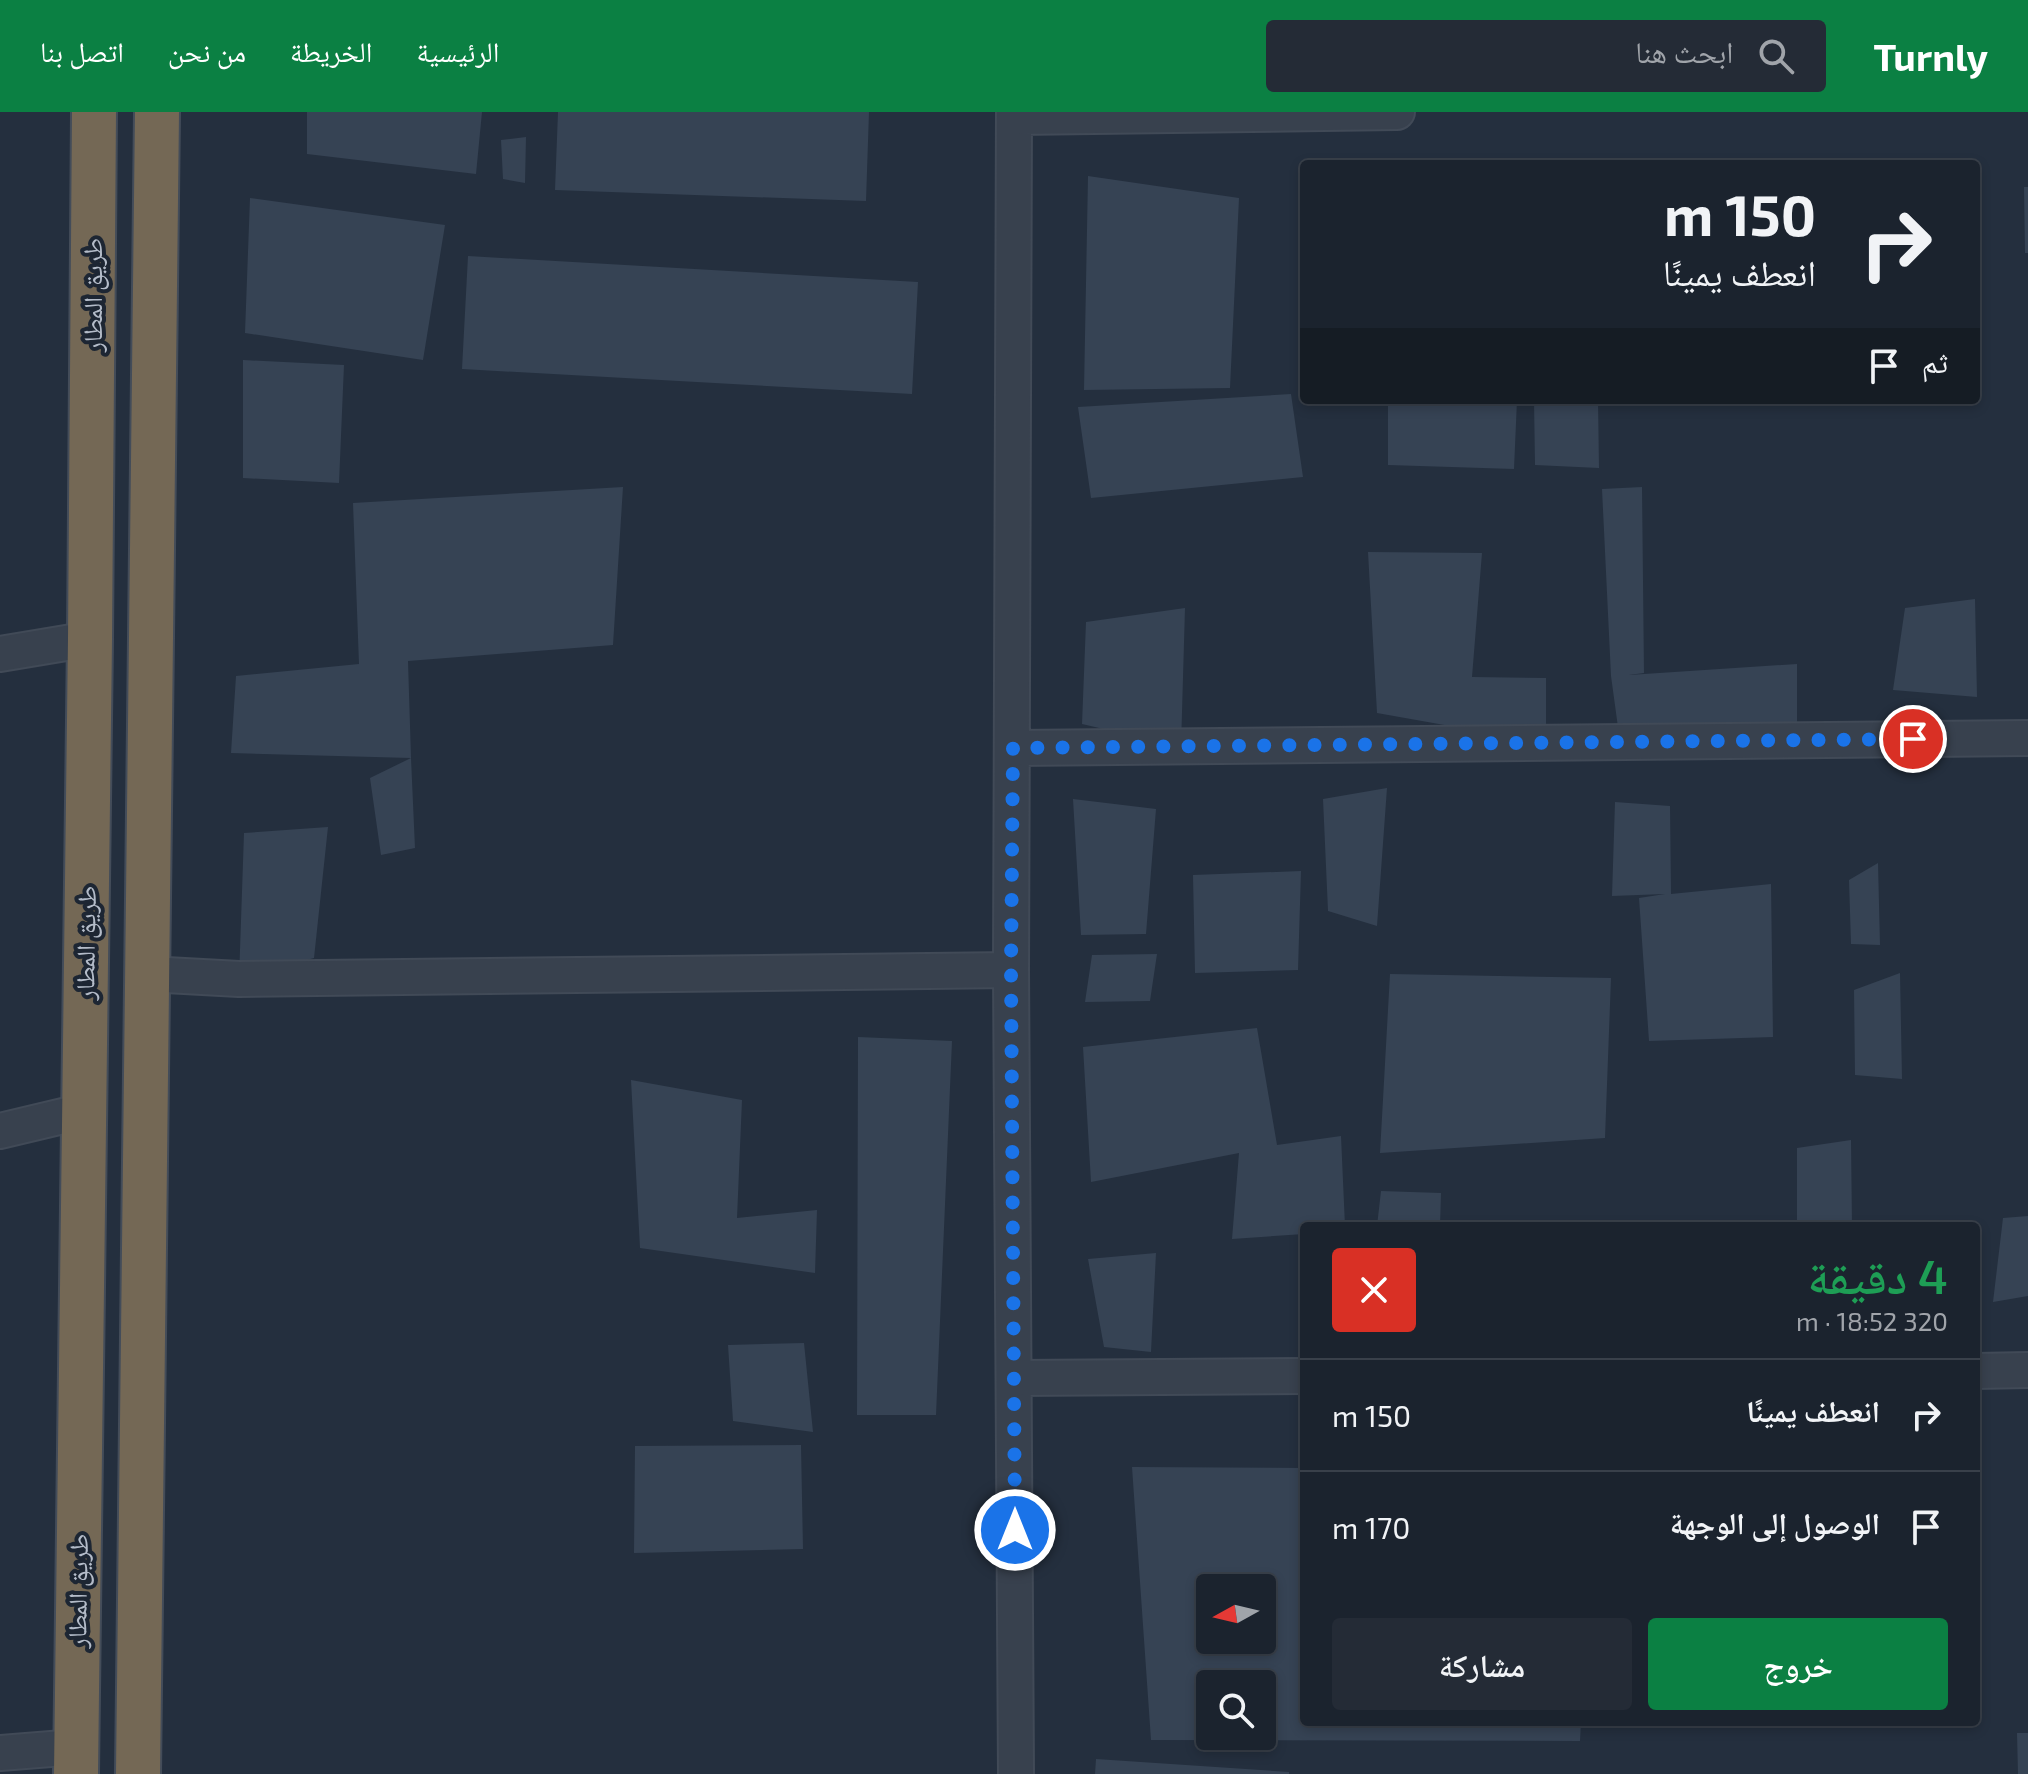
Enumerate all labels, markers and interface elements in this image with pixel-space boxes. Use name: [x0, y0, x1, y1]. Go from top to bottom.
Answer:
search box: [1266, 20, 1826, 92]
text: ابحث هنا: [1635, 33, 1734, 69]
text: Turnly: [1874, 33, 1988, 79]
text: اتصل بنا: [40, 34, 124, 68]
text: من نحن: [168, 34, 246, 68]
text: الخريطة: [290, 34, 372, 68]
text: الرئيسية: [416, 34, 499, 68]
icon: search: [1754, 34, 1798, 78]
text: 150 m: [1664, 180, 1816, 247]
icon: right: [1844, 192, 1948, 296]
street label: طريق المطار: [76, 238, 109, 353]
text: انعطف يمينًا: [1663, 250, 1816, 293]
text: ثم: [1922, 343, 1948, 379]
icon: arrive: [1862, 344, 1906, 388]
pin: [1879, 705, 1947, 773]
icon: arrive: [1891, 717, 1935, 761]
street label: طريق المطار: [68, 885, 103, 1002]
text: 4 دقيقة: [1808, 1246, 1948, 1304]
button: close: [1332, 1248, 1416, 1332]
text: 320 m · 18:52: [1796, 1305, 1948, 1336]
text: انعطف يمينًا: [1746, 1392, 1880, 1428]
icon: right: [1904, 1393, 1948, 1437]
text: 150 m: [1332, 1397, 1411, 1433]
position arrow: [973, 1488, 1057, 1572]
text: الوصول إلى الوجهة: [1670, 1504, 1880, 1540]
icon: arrive: [1904, 1505, 1948, 1549]
text: 170 m: [1332, 1509, 1410, 1545]
street label: طريق المطار: [60, 1533, 95, 1650]
north arrow: [1196, 1574, 1276, 1654]
map controls: [1196, 1574, 1276, 1750]
button: مشاركة: [1332, 1618, 1632, 1710]
button: خروج: [1648, 1618, 1948, 1710]
button: search: [1196, 1670, 1276, 1750]

